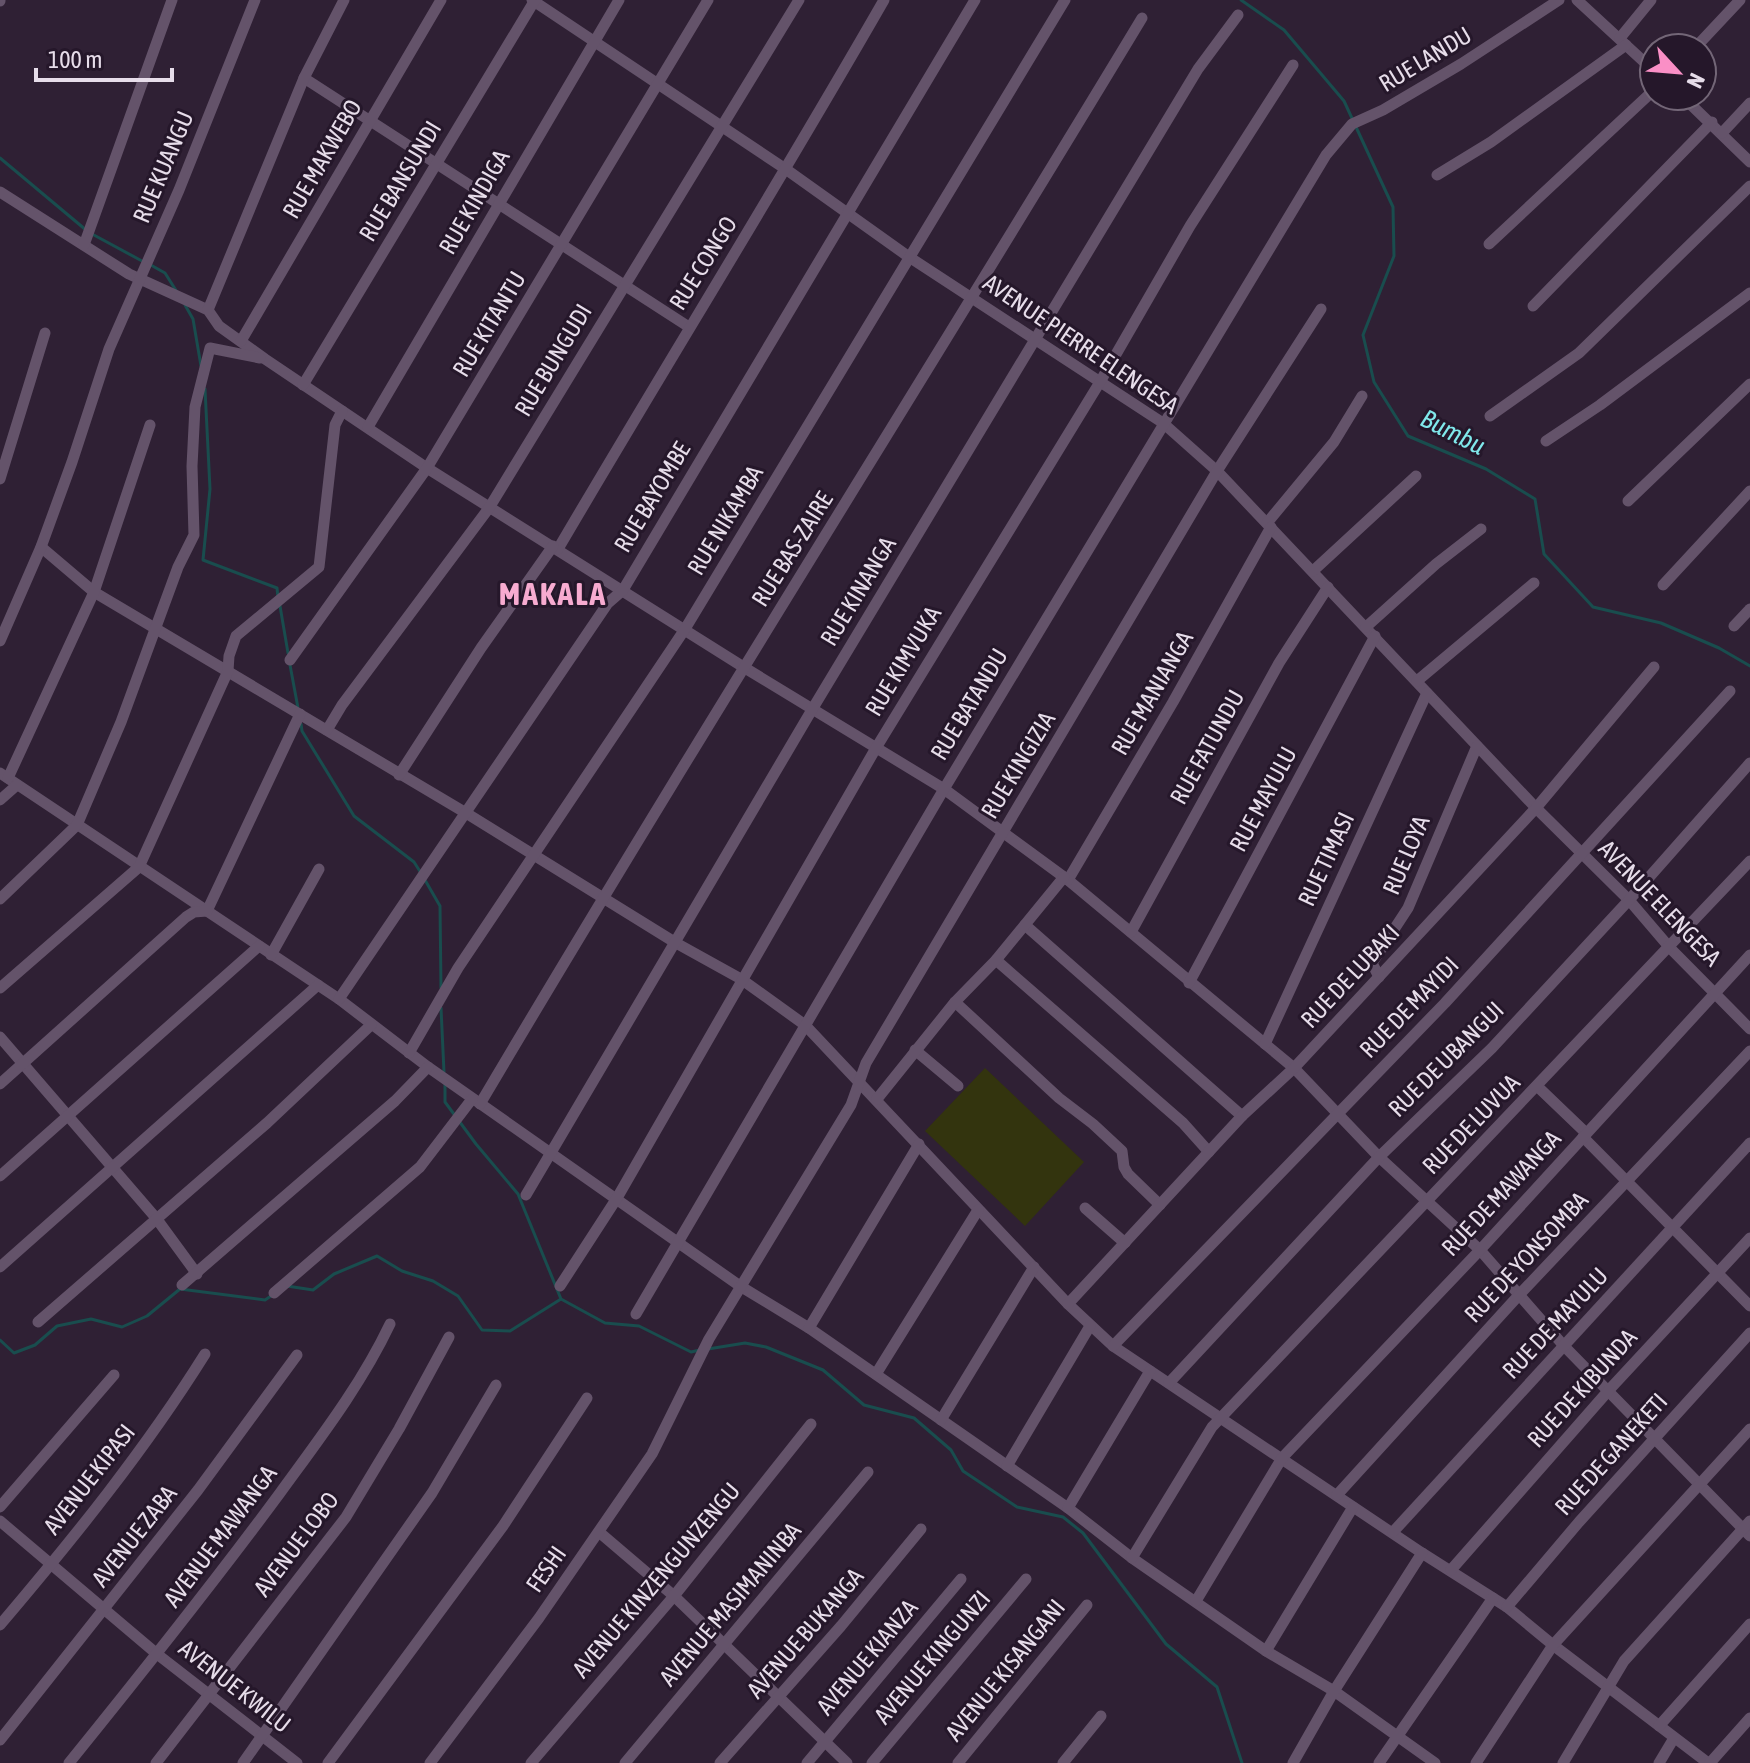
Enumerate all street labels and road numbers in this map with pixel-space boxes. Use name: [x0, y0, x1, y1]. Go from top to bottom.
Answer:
street label: RUE LANDU: [1374, 21, 1476, 97]
street label: RUE MAKWEBO: [277, 95, 367, 223]
street label: RUE KUANGU: [127, 107, 199, 227]
street label: RUE BANSUNDI: [354, 116, 446, 246]
street label: RUE KINDIGA: [433, 145, 515, 259]
street label: RUE CONGO: [664, 211, 742, 315]
street label: RUE KITANTU: [447, 267, 531, 381]
street label: AVENUE PIERRE ELENGESA: [978, 269, 1184, 419]
street label: RUE BUNGUDI: [509, 299, 597, 421]
street label: RUE BAYOMBE: [609, 437, 695, 557]
street label: RUE NIKAMBA: [682, 460, 768, 580]
street label: RUE BAS-ZAIRE: [746, 487, 838, 611]
street label: RUE KINANGA: [815, 532, 901, 650]
street label: RUE KIMVUKA: [860, 601, 946, 721]
street label: RUE MANIANGA: [1106, 626, 1198, 760]
street label: RUE BATANDU: [925, 643, 1013, 765]
street label: RUE FATUNDU: [1165, 685, 1249, 809]
street label: RUE KINGIZIA: [976, 707, 1060, 823]
street label: RUE MAYULU: [1224, 742, 1302, 856]
street label: RUE TIMASI: [1293, 808, 1359, 910]
street label: RUE LOYA: [1377, 811, 1435, 898]
street label: AVENUE ELENGESA: [1593, 835, 1727, 971]
street label: RUE DE LUBAKI: [1295, 919, 1405, 1033]
street label: RUE DE MAYIDI: [1354, 951, 1464, 1063]
street label: RUE DE UBANGUI: [1383, 996, 1509, 1122]
street label: RUE DE LUVUA: [1417, 1069, 1525, 1179]
street label: RUE DE MAWANGA: [1436, 1125, 1566, 1261]
street label: RUE DE YONSOMBA: [1459, 1186, 1593, 1328]
street label: RUE DE MAYULU: [1497, 1262, 1613, 1384]
street label: RUE DE KIBUNDA: [1522, 1323, 1642, 1453]
street label: RUE DE GANEKETI: [1549, 1388, 1673, 1520]
street label: AVENUE KIPASI: [38, 1419, 140, 1539]
street label: AVENUE MAWANGA: [158, 1460, 282, 1612]
street label: AVENUE KINZENGUNZENGU: [567, 1477, 745, 1683]
street label: AVENUE ZABA: [86, 1480, 182, 1592]
street label: AVENUE LOBO: [248, 1487, 344, 1601]
street label: AVENUE MASIMANINBA: [654, 1517, 806, 1691]
street label: FESHI: [521, 1541, 571, 1597]
street label: AVENUE BUKANGA: [741, 1563, 869, 1703]
street label: AVENUE KINGUNZI: [869, 1585, 995, 1729]
street label: AVENUE KIANZA: [811, 1594, 923, 1720]
street label: AVENUE KISANGANI: [940, 1594, 1070, 1746]
street label: AVENUE KWILU: [174, 1634, 296, 1738]

